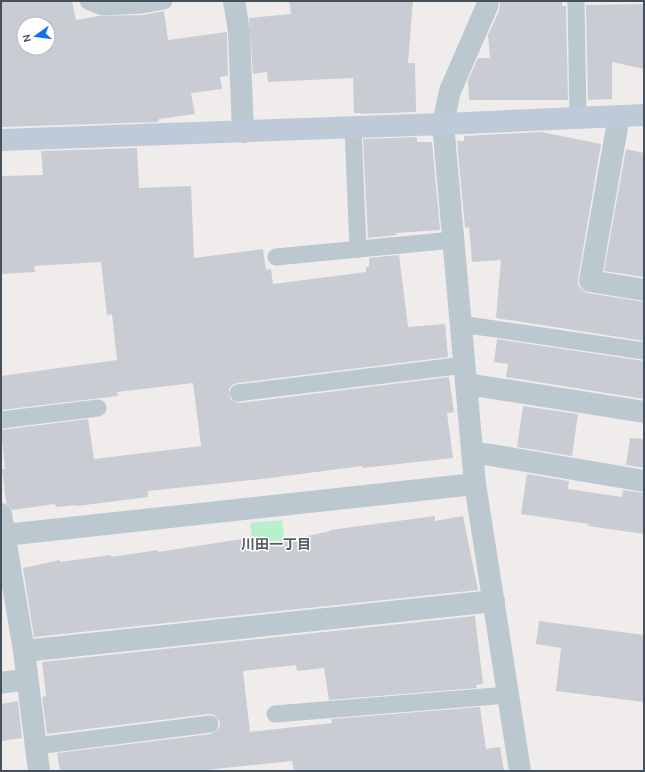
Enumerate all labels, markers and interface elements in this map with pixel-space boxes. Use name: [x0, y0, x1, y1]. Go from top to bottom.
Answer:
north arrow: [16, 16, 56, 56]
text: N: [20, 33, 34, 44]
district label: 川田一丁目: [241, 536, 311, 553]

